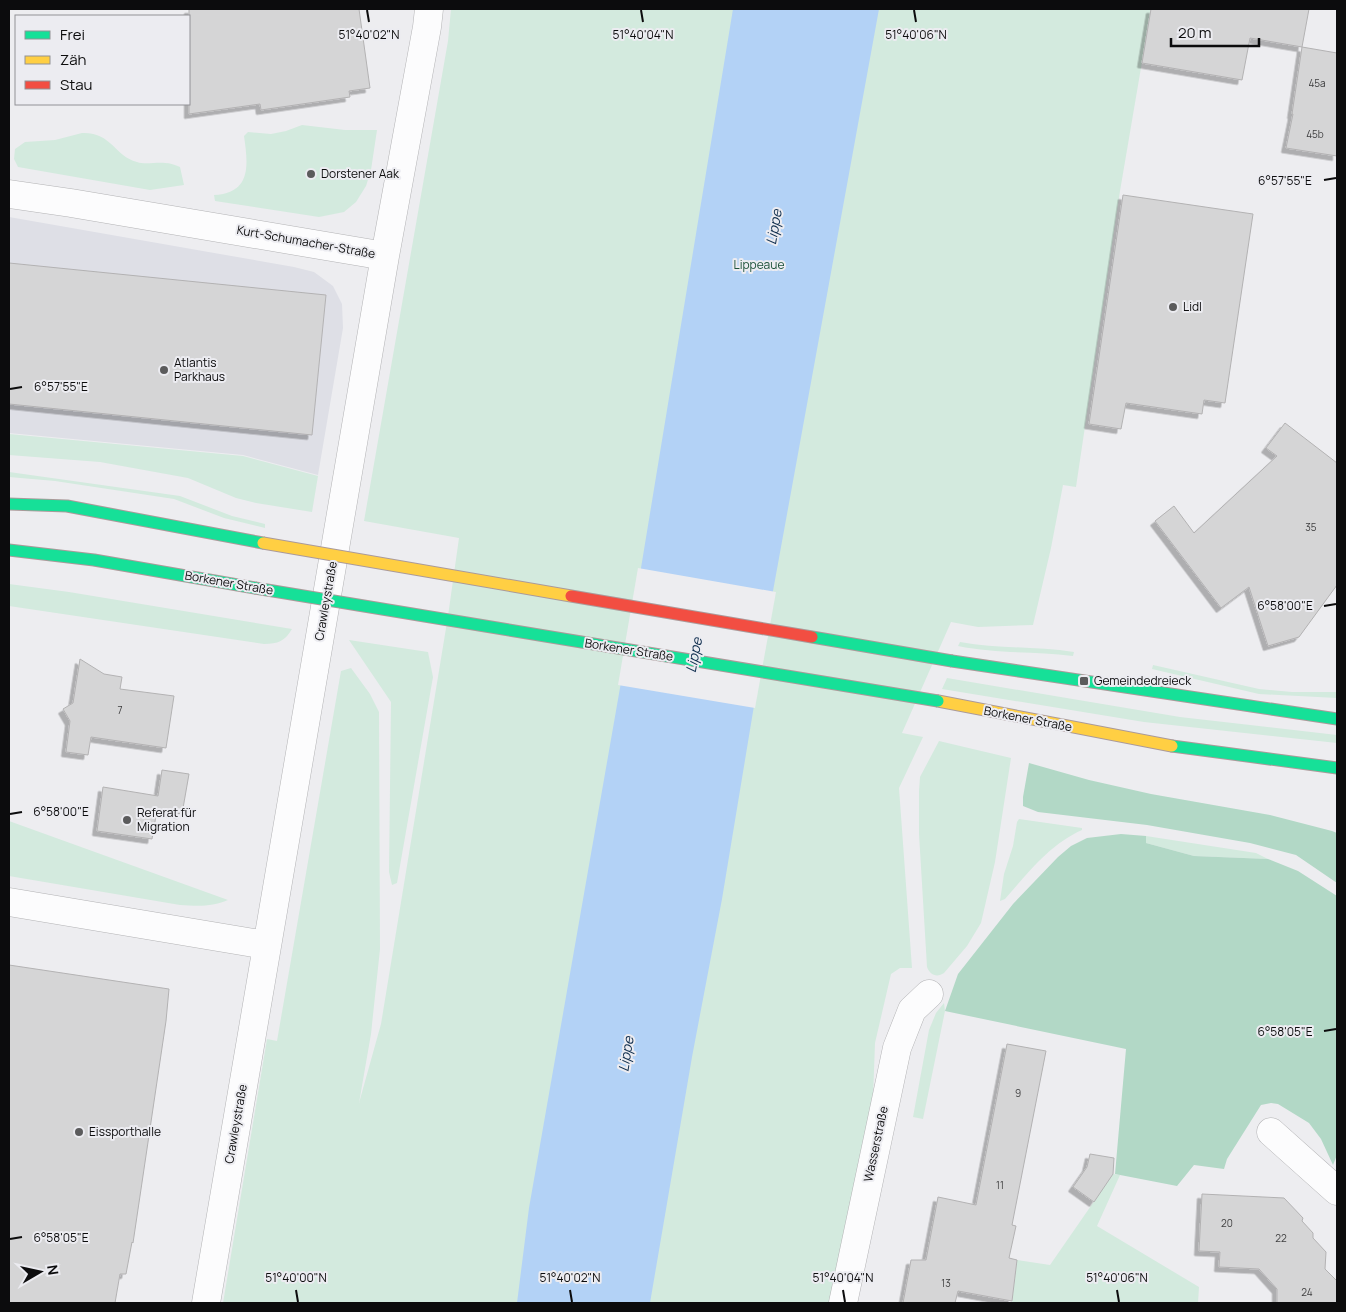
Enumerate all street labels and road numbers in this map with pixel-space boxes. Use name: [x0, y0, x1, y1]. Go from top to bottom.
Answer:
street label: Kurt-Schumacher-Straße: [235, 221, 377, 262]
street label: Crawleystraße: [310, 560, 341, 642]
street label: Borkener Straße: [184, 566, 275, 599]
street label: Borkener Straße: [584, 634, 675, 665]
street label: Borkener Straße: [983, 702, 1074, 735]
street label: Crawleystraße: [220, 1083, 251, 1165]
street label: Wasserstraße: [859, 1104, 892, 1183]

